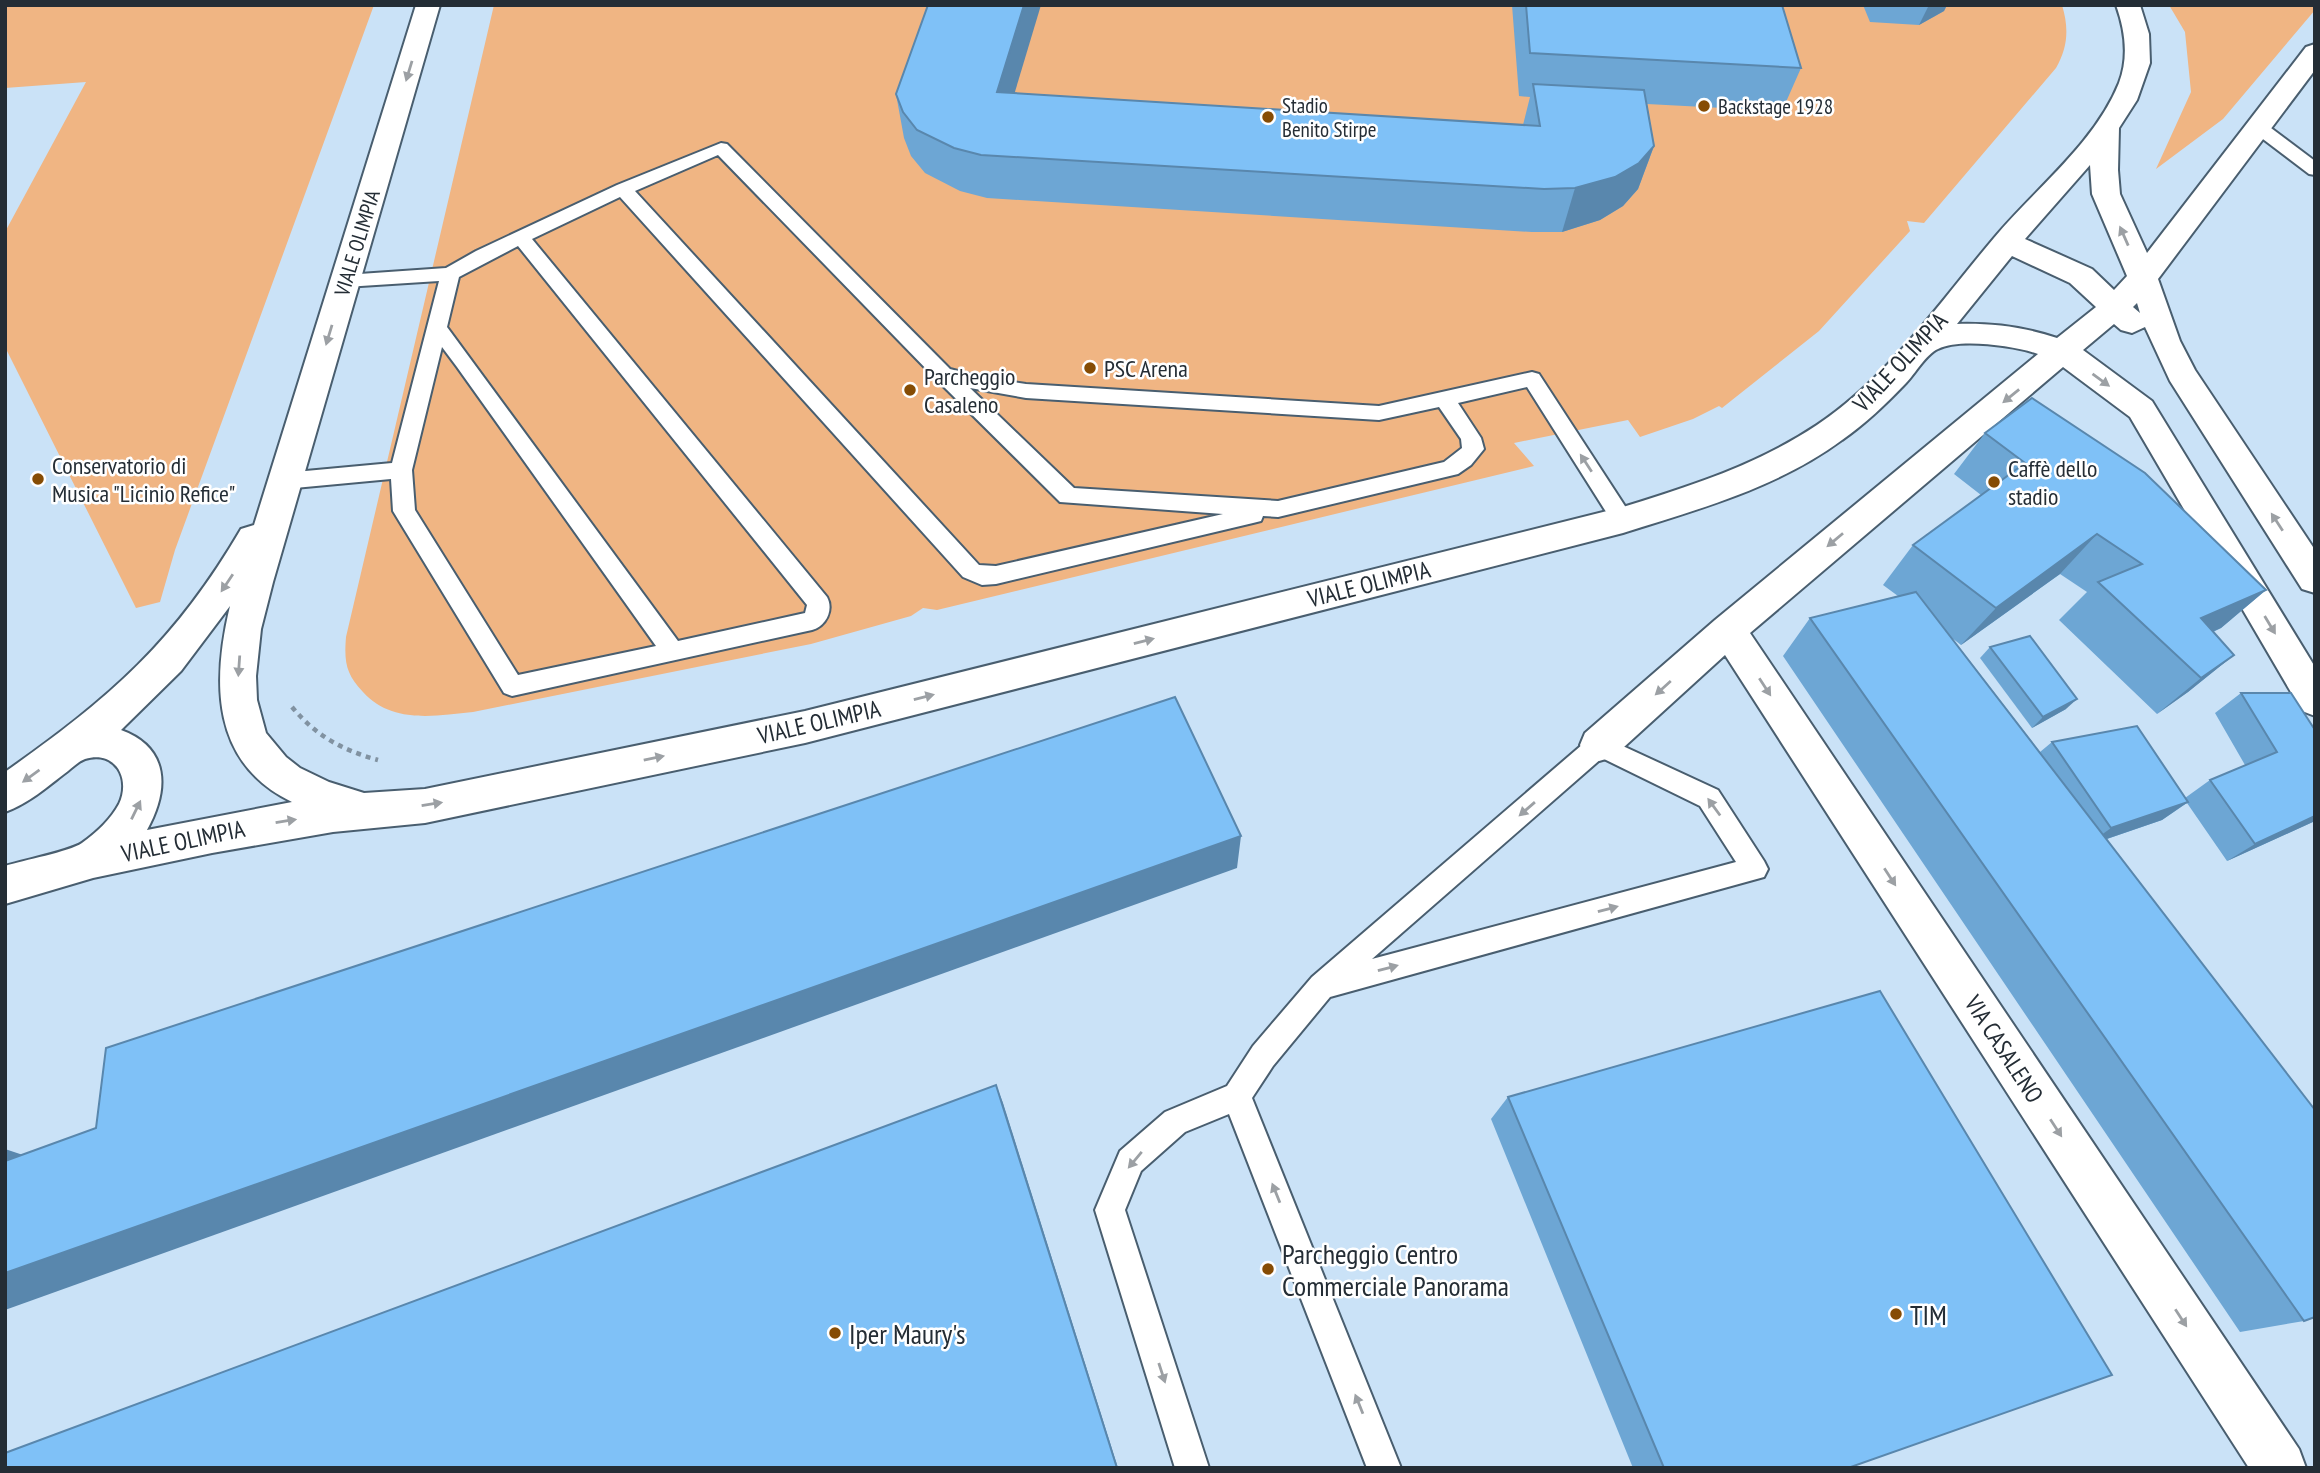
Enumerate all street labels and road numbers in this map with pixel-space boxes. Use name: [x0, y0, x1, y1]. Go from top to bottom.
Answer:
street label: VIALE OLIMPIA: [328, 187, 386, 300]
street label: VIALE OLIMPIA: [1845, 305, 1954, 419]
street label: VIALE OLIMPIA: [1304, 554, 1434, 614]
street label: VIALE OLIMPIA: [754, 693, 884, 751]
street label: VIALE OLIMPIA: [118, 813, 248, 869]
street label: VIA CASALENO: [1957, 989, 2050, 1109]

